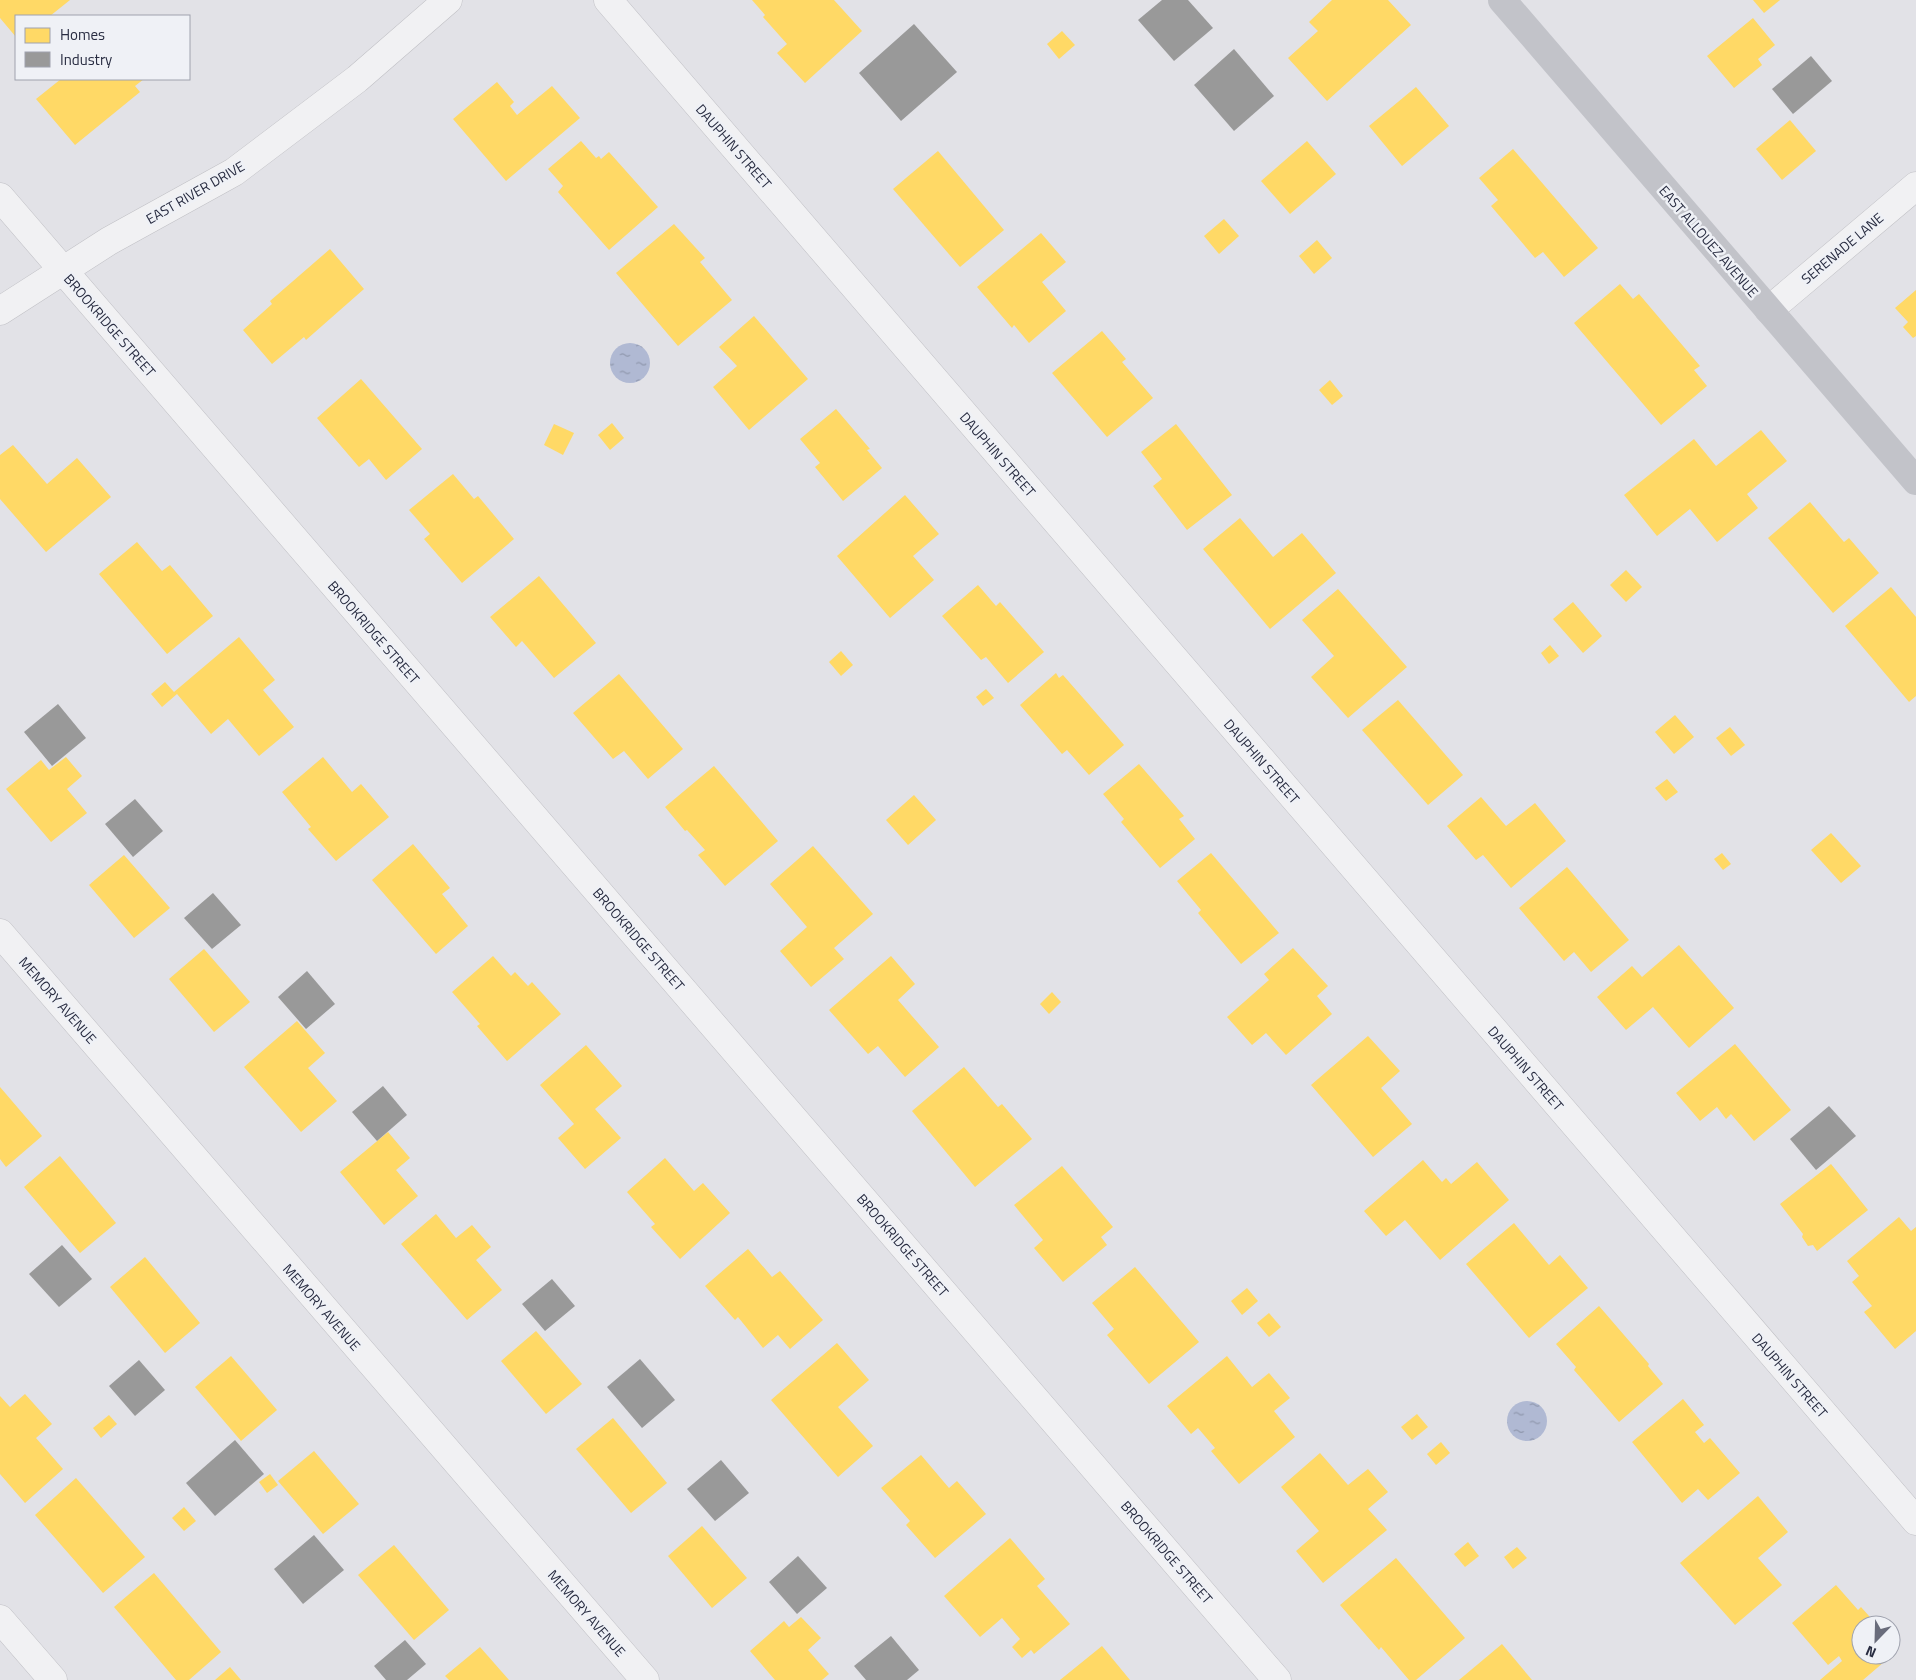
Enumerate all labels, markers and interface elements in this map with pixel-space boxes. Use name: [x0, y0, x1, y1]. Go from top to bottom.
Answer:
legend: [15, 15, 190, 80]
text: Homes: [60, 23, 105, 46]
text: Industry: [60, 48, 112, 71]
street label: DAUPHIN STREET: [691, 99, 777, 193]
street label: EAST RIVER DRIVE: [142, 155, 248, 229]
street label: EAST ALLOUEZ AVENUE: [1654, 180, 1764, 302]
street label: SERENADE LANE: [1796, 207, 1888, 289]
street label: BROOKRIDGE STREET: [59, 269, 161, 382]
street label: DAUPHIN STREET: [955, 407, 1041, 501]
street label: BROOKRIDGE STREET: [323, 576, 425, 689]
street label: DAUPHIN STREET: [1219, 714, 1305, 808]
street label: BROOKRIDGE STREET: [588, 883, 690, 996]
street label: MEMORY AVENUE: [14, 952, 102, 1048]
street label: DAUPHIN STREET: [1483, 1021, 1569, 1115]
street label: BROOKRIDGE STREET: [852, 1189, 954, 1302]
street label: MEMORY AVENUE: [278, 1259, 366, 1355]
street label: DAUPHIN STREET: [1747, 1328, 1833, 1422]
street label: BROOKRIDGE STREET: [1116, 1496, 1218, 1609]
street label: MEMORY AVENUE: [543, 1565, 631, 1661]
north arrow: [1851, 1615, 1901, 1665]
text: N: [1862, 1641, 1879, 1664]

